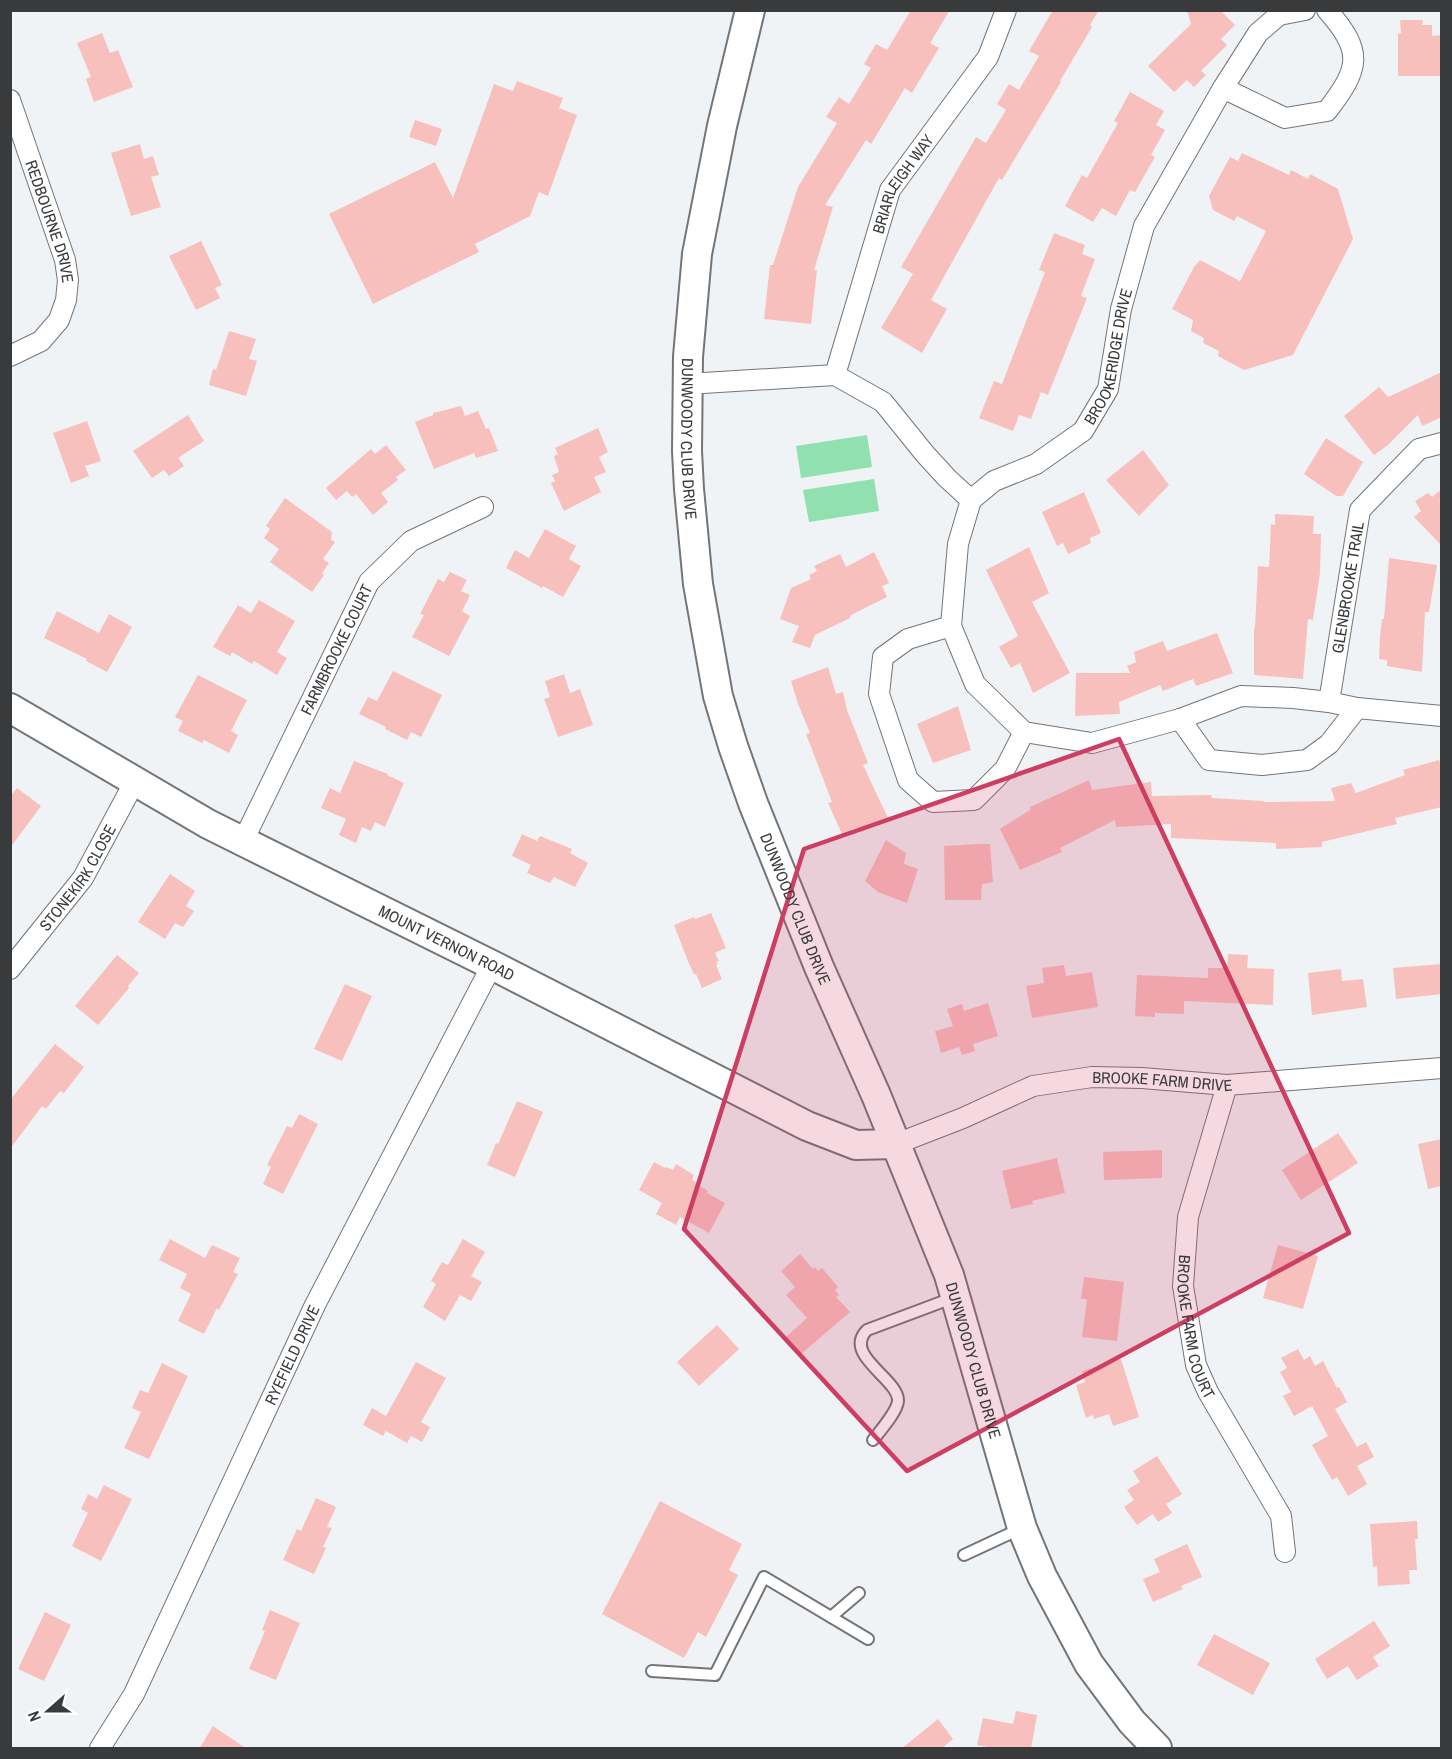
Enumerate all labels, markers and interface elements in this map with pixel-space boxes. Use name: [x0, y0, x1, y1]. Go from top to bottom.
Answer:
street label: BRIARLEIGH WAY: [867, 129, 939, 236]
street label: REDBOURNE DRIVE: [20, 157, 79, 284]
street label: BROOKERIDGE DRIVE: [1078, 286, 1137, 429]
street label: DUNWOODY CLUB DRIVE: [676, 358, 703, 521]
street label: GLENBROOKE TRAIL: [1326, 520, 1369, 655]
street label: FARMBROOKE COURT: [295, 580, 377, 718]
street label: STONEKIRK CLOSE: [34, 821, 121, 935]
street label: DUNWOODY CLUB DRIVE: [755, 830, 836, 988]
street label: MOUNT VERNON ROAD: [375, 899, 519, 986]
street label: BROOKE FARM DRIVE: [1092, 1066, 1233, 1096]
street label: BROOKE FARM COURT: [1172, 1254, 1220, 1403]
street label: DUNWOODY CLUB DRIVE: [941, 1280, 1007, 1441]
street label: RYEFIELD DRIVE: [259, 1301, 325, 1408]
north arrow: [18, 1681, 78, 1741]
text: N: [22, 1708, 46, 1725]

